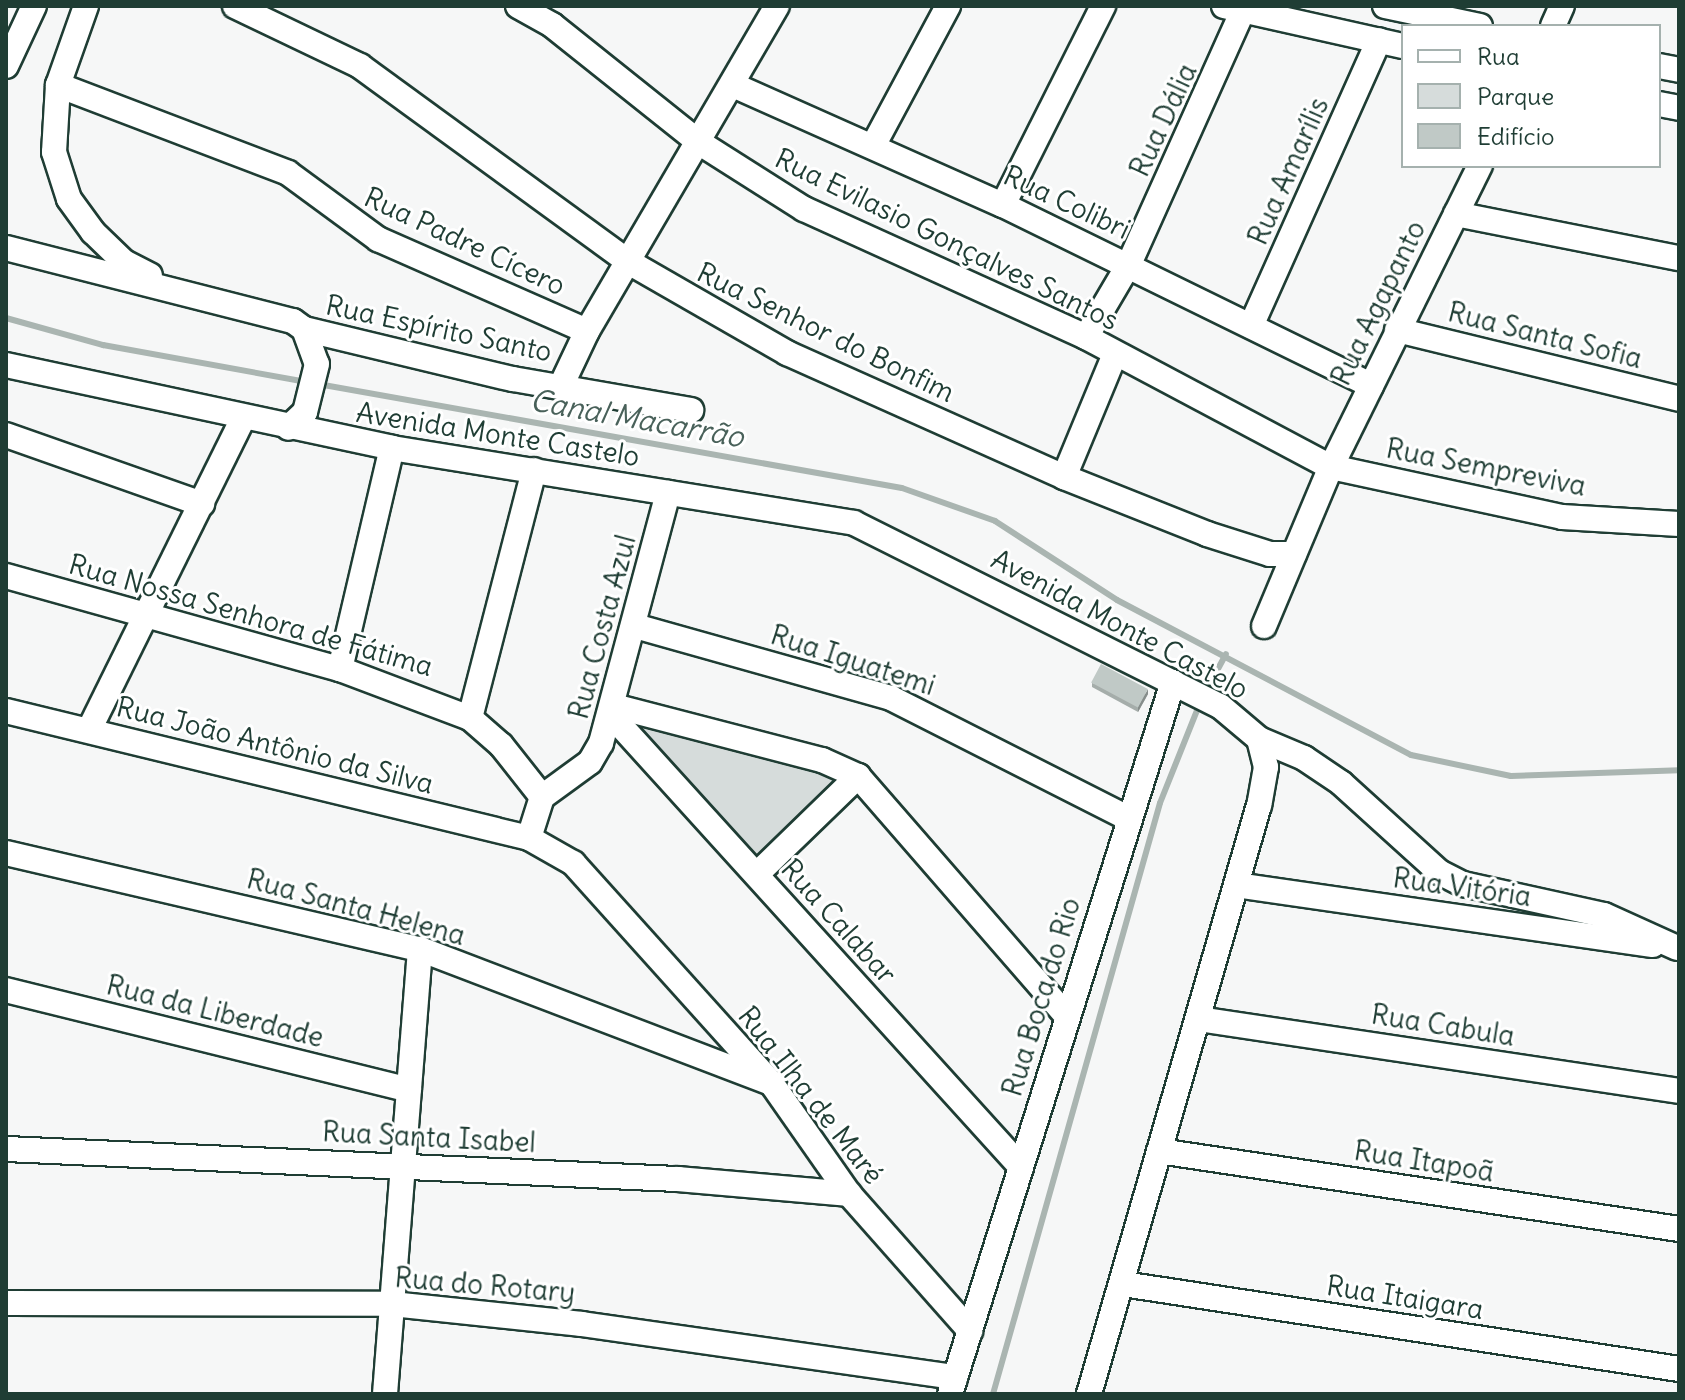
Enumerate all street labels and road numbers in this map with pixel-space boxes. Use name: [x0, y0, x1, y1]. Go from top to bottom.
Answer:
street label: Rua Dália: [1122, 58, 1204, 182]
street label: Rua Amarílis: [1241, 92, 1335, 250]
street label: Rua Evilasio Gonçalves Santos: [770, 141, 1124, 337]
street label: Rua Colibri: [998, 158, 1136, 246]
street label: Rua Padre Cícero: [359, 180, 571, 302]
street label: Rua Agapanto: [1324, 215, 1432, 391]
street label: Rua Senhor do Bonfim: [692, 255, 960, 409]
street label: Rua Espírito Santo: [323, 288, 555, 368]
street label: Rua Santa Sofia: [1445, 295, 1645, 375]
street label: Avenida Monte Castelo: [354, 395, 642, 473]
street label: Rua Sempreviva: [1383, 431, 1589, 503]
street label: Rua Costa Azul: [561, 531, 643, 723]
street label: Avenida Monte Castelo: [986, 542, 1254, 706]
street label: Rua Nossa Senhora de Fátima: [65, 547, 437, 683]
street label: Rua Iguatemi: [766, 618, 940, 702]
street label: Rua João Antônio da Silva: [113, 689, 437, 801]
street label: Rua Calabar: [774, 852, 904, 990]
street label: Rua Vitória: [1391, 861, 1533, 913]
street label: Rua Santa Helena: [243, 862, 469, 952]
street label: Rua Boca do Rio: [995, 894, 1087, 1100]
street label: Rua da Liberdade: [103, 968, 327, 1054]
street label: Rua Cabula: [1369, 997, 1517, 1053]
street label: Rua Ilha de Maré: [731, 1000, 891, 1190]
street label: Rua Santa Isabel: [321, 1115, 537, 1159]
street label: Rua Itapoã: [1352, 1133, 1496, 1189]
street label: Rua do Rotary: [393, 1260, 577, 1310]
street label: Rua Itaigara: [1324, 1268, 1486, 1326]

